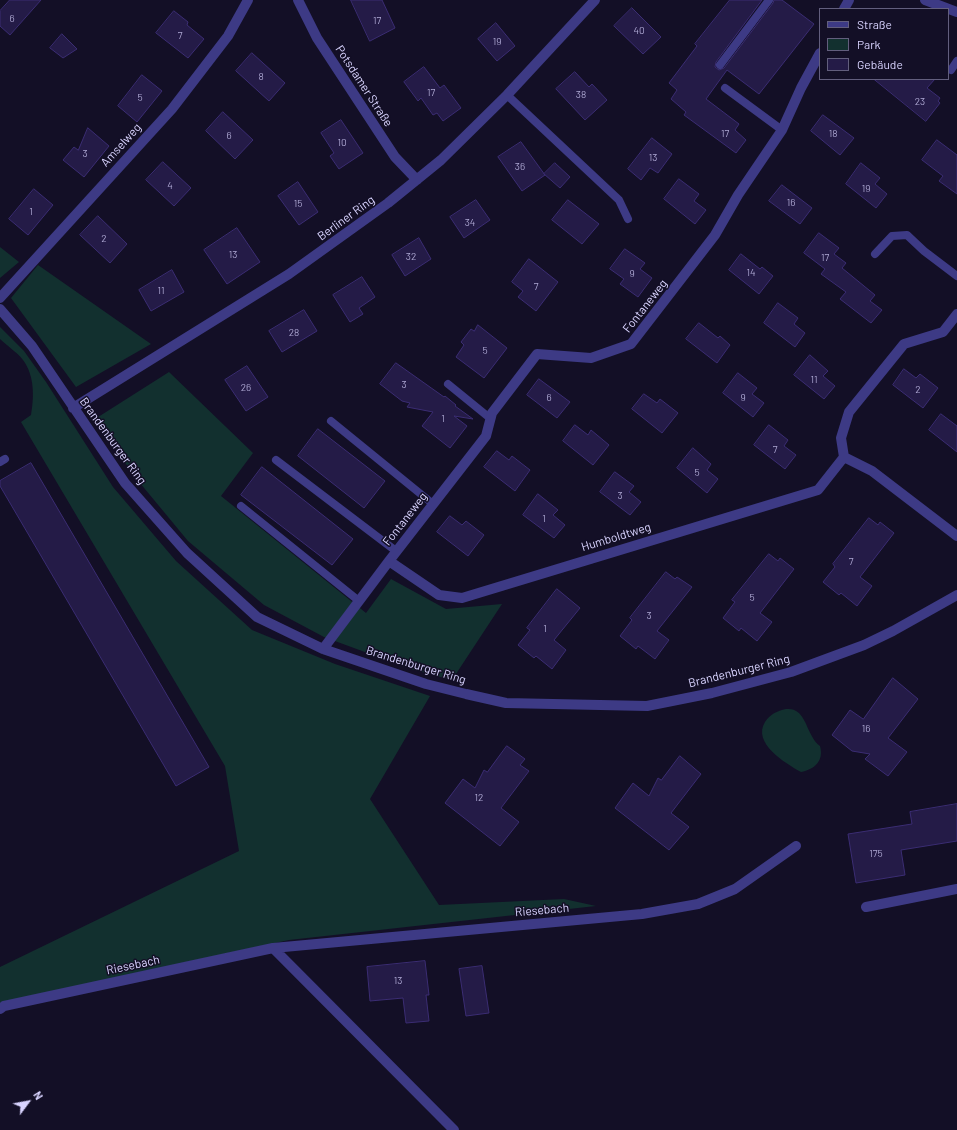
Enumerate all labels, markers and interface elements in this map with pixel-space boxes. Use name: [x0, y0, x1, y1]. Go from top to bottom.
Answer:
legend: [819, 8, 949, 80]
house number: 6: [9, 13, 15, 25]
house number: 17: [373, 15, 381, 27]
text: Straße: [857, 17, 892, 31]
house number: 40: [633, 25, 645, 37]
house number: 7: [178, 30, 182, 42]
house number: 19: [493, 36, 501, 48]
text: Park: [857, 37, 881, 51]
street label: Potsdamer Straße: [332, 43, 396, 129]
text: Gebäude: [857, 57, 903, 71]
house number: 8: [258, 71, 264, 83]
house number: 17: [427, 87, 435, 99]
house number: 38: [576, 89, 586, 101]
house number: 5: [137, 92, 143, 104]
house number: 23: [915, 96, 925, 108]
street label: Amselweg: [98, 120, 144, 170]
house number: 17: [721, 128, 729, 140]
house number: 18: [829, 128, 837, 140]
house number: 6: [226, 130, 232, 142]
house number: 10: [337, 137, 347, 149]
house number: 3: [82, 148, 88, 160]
house number: 13: [649, 152, 657, 164]
house number: 36: [515, 161, 525, 173]
house number: 4: [167, 180, 173, 192]
house number: 19: [862, 183, 870, 195]
street label: Berliner Ring: [315, 192, 377, 244]
house number: 16: [787, 197, 795, 209]
house number: 15: [294, 198, 302, 210]
house number: 1: [29, 206, 33, 218]
house number: 34: [465, 217, 475, 229]
house number: 2: [101, 233, 107, 245]
house number: 13: [229, 249, 237, 261]
house number: 32: [406, 251, 416, 263]
house number: 17: [821, 252, 829, 264]
house number: 14: [746, 267, 756, 279]
house number: 9: [629, 268, 635, 280]
street label: Fontaneweg: [620, 276, 670, 336]
house number: 7: [534, 281, 538, 293]
house number: 11: [157, 285, 165, 297]
house number: 28: [289, 327, 299, 339]
house number: 5: [482, 345, 488, 357]
house number: 11: [810, 374, 818, 386]
house number: 3: [401, 379, 407, 391]
house number: 26: [241, 382, 251, 394]
house number: 2: [915, 384, 921, 396]
house number: 6: [546, 392, 552, 404]
house number: 9: [740, 392, 746, 404]
street label: Brandenburger Ring: [77, 395, 149, 487]
house number: 1: [441, 413, 445, 425]
house number: 7: [773, 444, 777, 456]
house number: 5: [694, 467, 700, 479]
street label: Fontaneweg: [380, 489, 430, 549]
house number: 3: [617, 490, 623, 502]
house number: 1: [542, 513, 546, 525]
street label: Humboldtweg: [579, 520, 653, 554]
house number: 7: [849, 556, 853, 568]
house number: 5: [749, 592, 755, 604]
house number: 3: [646, 610, 652, 622]
house number: 1: [543, 623, 547, 635]
street label: Brandenburger Ring: [364, 643, 468, 687]
street label: Brandenburger Ring: [687, 651, 791, 691]
house number: 16: [862, 723, 870, 735]
house number: 12: [475, 792, 483, 804]
house number: 175: [869, 848, 883, 860]
street label: Riesebach: [514, 900, 570, 920]
street label: Riesebach: [105, 952, 161, 978]
house number: 13: [394, 975, 402, 987]
north arrow: [8, 1082, 48, 1122]
text: N: [31, 1089, 46, 1102]

